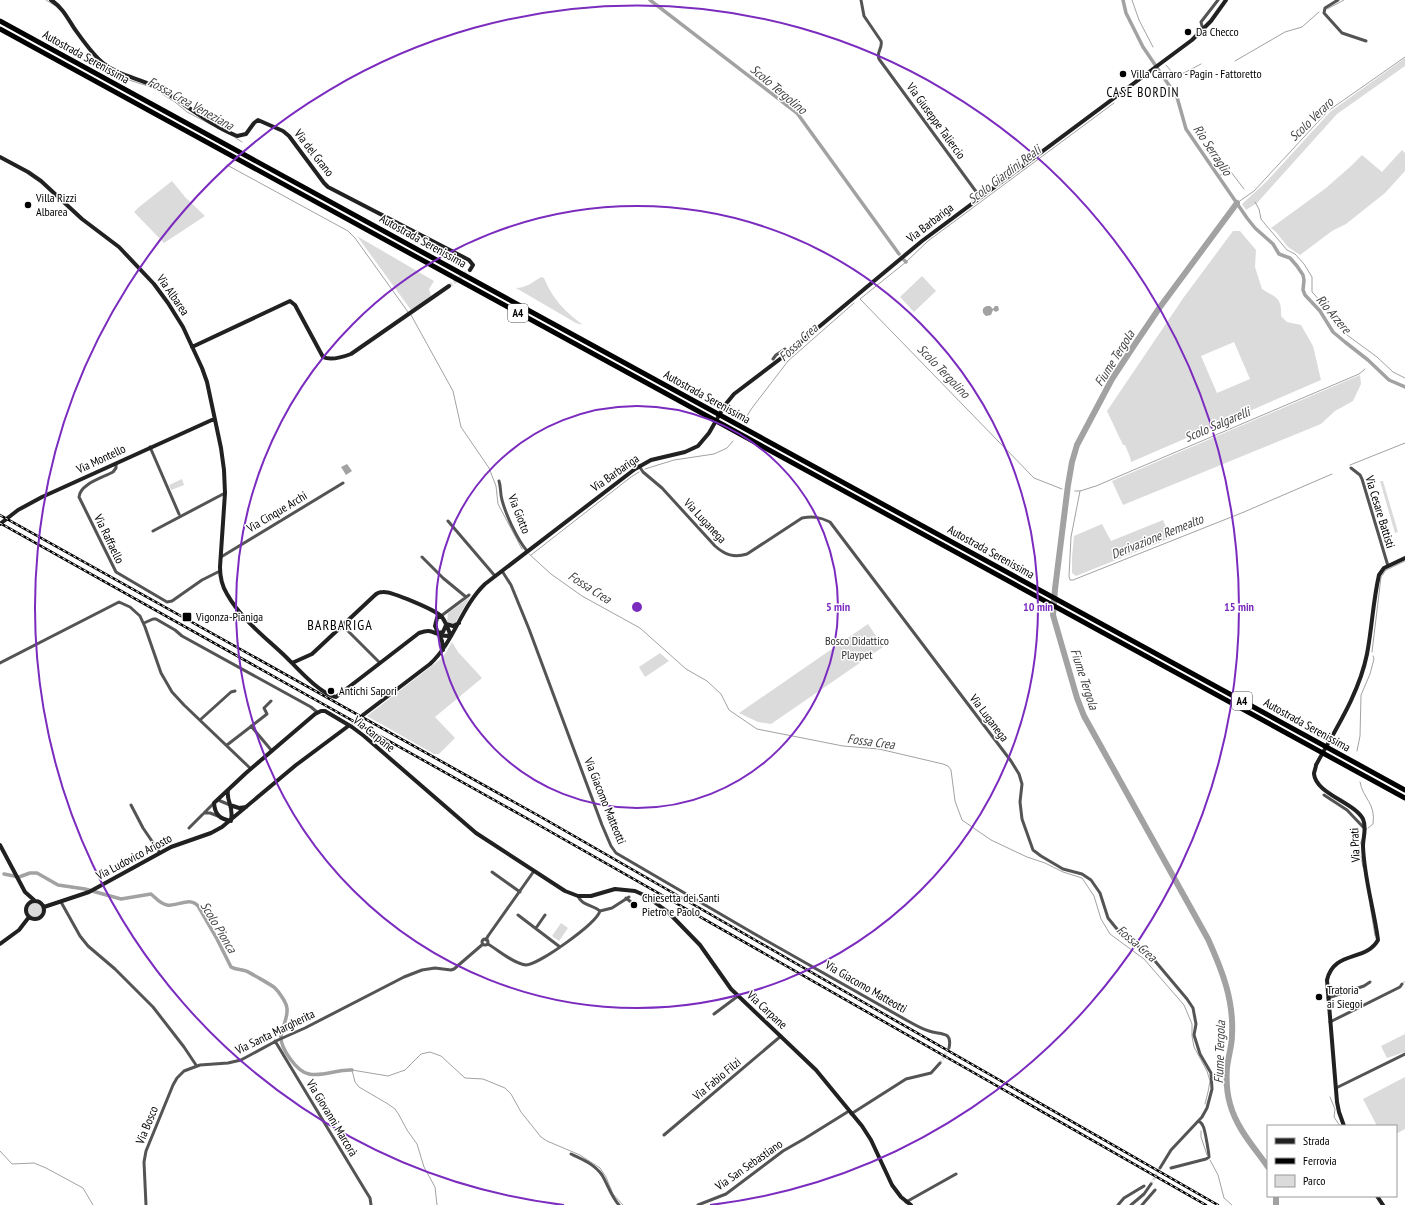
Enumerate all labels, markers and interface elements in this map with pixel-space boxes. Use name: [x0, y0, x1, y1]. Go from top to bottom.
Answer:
place label: Da Checco: [1196, 24, 1239, 39]
street label: Autostrada Serenissima: [40, 27, 132, 87]
marker: Da Checco: [1183, 27, 1193, 37]
water label: Scolo Tergolino: [747, 61, 811, 119]
place label: Villa Carraro - Pagin - Fattoretto: [1130, 66, 1262, 81]
marker: Villa Carraro - Pagin - Fattoretto: [1118, 69, 1128, 79]
water label: Fossa Crea Veneziana: [145, 73, 237, 134]
street label: Via Giuseppe Taliercio: [903, 79, 969, 162]
district label: CASE BORDIN: [1106, 84, 1180, 101]
water label: Scolo Veraro: [1286, 93, 1338, 145]
water label: Rio Serraglio: [1189, 122, 1237, 180]
street label: Via del Grano: [291, 125, 337, 179]
water label: Scolo Giardini Reali: [965, 140, 1046, 207]
place label: Villa Rizzi Albarea: [35, 190, 77, 219]
marker: Villa Rizzi Albarea: [23, 200, 33, 210]
street label: Via Barbariga: [903, 200, 956, 246]
street label: Autostrada Serenissima: [377, 211, 469, 271]
street label: Via Albarea: [153, 270, 193, 318]
water label: Rio Arzere: [1312, 291, 1356, 339]
road number: A4: [508, 304, 528, 322]
water label: Fossa Crea: [775, 319, 822, 365]
water label: Fiume Tergola: [1091, 326, 1139, 389]
water label: Scolo Tergolino: [914, 341, 974, 403]
street label: Autostrada Serenissima: [661, 367, 753, 427]
water label: Scolo Salgarelli: [1182, 402, 1254, 446]
street label: Via Montello: [73, 441, 128, 477]
street label: Via Barbariga: [587, 451, 642, 495]
street label: Via Cesare Battisti: [1362, 473, 1399, 550]
street label: Via Cinque Archi: [243, 488, 310, 536]
street label: Via Giotto: [504, 491, 534, 536]
street label: Via Luganega: [680, 494, 730, 546]
water label: Derivazione Remealto: [1109, 510, 1207, 563]
street label: Via Raffaello: [91, 511, 128, 566]
street label: Autostrada Serenissima: [945, 522, 1037, 582]
water label: Fossa Crea: [565, 567, 615, 608]
text: 5 min: [826, 599, 850, 614]
text: 10 min: [1023, 599, 1053, 614]
text: 15 min: [1224, 599, 1254, 614]
centre of rings: [630, 600, 644, 614]
place label: Vigonza-Pianiga: [195, 609, 263, 624]
marker: Vigonza-Pianiga: [181, 611, 193, 623]
district label: BARBARIGA: [307, 616, 373, 634]
park label: Bosco Didattico Playpet: [825, 633, 889, 662]
water label: Fiume Tergola: [1067, 647, 1103, 712]
place label: Antichi Sapori: [339, 683, 397, 698]
marker: Antichi Sapori: [326, 686, 336, 696]
street label: Via Luganega: [966, 690, 1012, 745]
road number: A4: [1232, 692, 1252, 710]
street label: Autostrada Serenissima: [1261, 695, 1353, 755]
street label: Via Carpane: [350, 712, 398, 755]
water label: Fossa Crea: [846, 730, 896, 753]
street label: Via Giacomo Matteotti: [581, 755, 630, 846]
street label: Via Prati: [1346, 827, 1363, 864]
street label: Via Ludovico Ariosto: [92, 830, 174, 883]
place label: Chiesetta dei Santi Pietro e Paolo: [642, 890, 720, 919]
water label: Scolo Pionca: [197, 899, 241, 957]
marker: Chiesetta dei Santi Pietro e Paolo: [629, 900, 639, 910]
water label: Fossa Crea: [1113, 921, 1161, 966]
street label: Via Giacomo Matteotti: [822, 957, 910, 1016]
place label: Tratoria ai Siegoi: [1327, 982, 1363, 1011]
street label: Via Carpane: [744, 987, 790, 1032]
marker: Tratoria ai Siegoi: [1314, 992, 1324, 1002]
street label: Via Santa Margherita: [232, 1006, 317, 1058]
water label: Fiume Tergola: [1210, 1019, 1229, 1084]
street label: Via Fabio Filzi: [689, 1054, 744, 1104]
street label: Via Giovanni Marcorà: [303, 1076, 361, 1159]
street label: Via Bosco: [132, 1104, 161, 1147]
legend: [1267, 1125, 1397, 1197]
text: Strada: [1303, 1133, 1330, 1148]
street label: Via San Sebastiano: [711, 1136, 785, 1194]
text: Ferrovia: [1303, 1153, 1337, 1168]
text: Parco: [1303, 1173, 1325, 1188]

